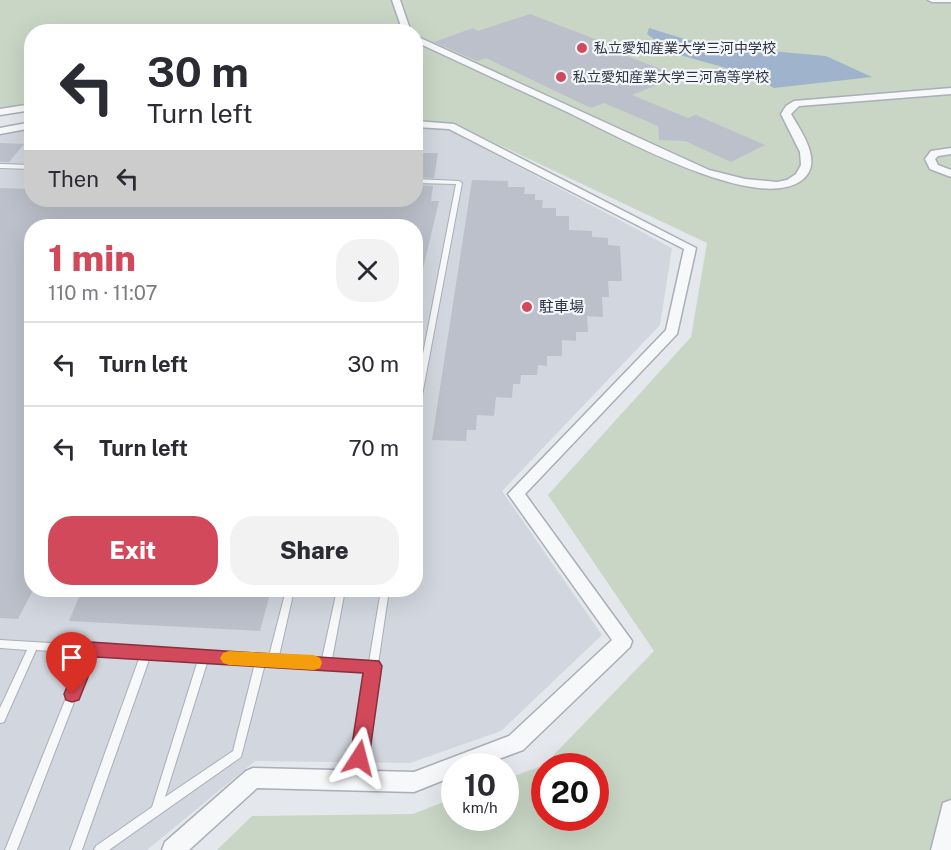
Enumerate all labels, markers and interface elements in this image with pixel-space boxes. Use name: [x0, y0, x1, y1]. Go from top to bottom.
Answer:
place label: 私立愛知産業大学三河中学校: [594, 40, 776, 56]
marker: 私立愛知産業大学三河中学校: [575, 41, 589, 55]
text: 30 m: [147, 47, 249, 96]
icon: left: [48, 48, 126, 126]
place label: 私立愛知産業大学三河高等学校: [573, 69, 769, 85]
marker: 私立愛知産業大学三河高等学校: [554, 70, 568, 84]
text: Turn left: [147, 97, 253, 129]
icon: left: [111, 162, 144, 195]
text: Then: [48, 166, 99, 192]
text: 1 min: [48, 237, 136, 279]
button: close: [336, 239, 399, 302]
text: 110 m · 11:07: [48, 281, 158, 305]
place label: 駐車場: [539, 298, 584, 315]
marker: 駐車場: [520, 300, 534, 314]
icon: left: [48, 348, 81, 381]
text: Turn left: [99, 351, 188, 377]
text: 30 m: [347, 351, 399, 377]
icon: left: [48, 432, 81, 465]
text: Turn left: [99, 435, 188, 461]
text: 70 m: [348, 435, 399, 461]
button: Exit: [48, 516, 218, 585]
button: Share: [230, 516, 399, 585]
pin: [46, 632, 97, 694]
icon: arrive: [55, 641, 88, 674]
position arrow: [327, 726, 391, 790]
speed limit sign: 20: [531, 753, 609, 831]
text: 10: [464, 767, 496, 803]
text: km/h: [462, 799, 498, 816]

